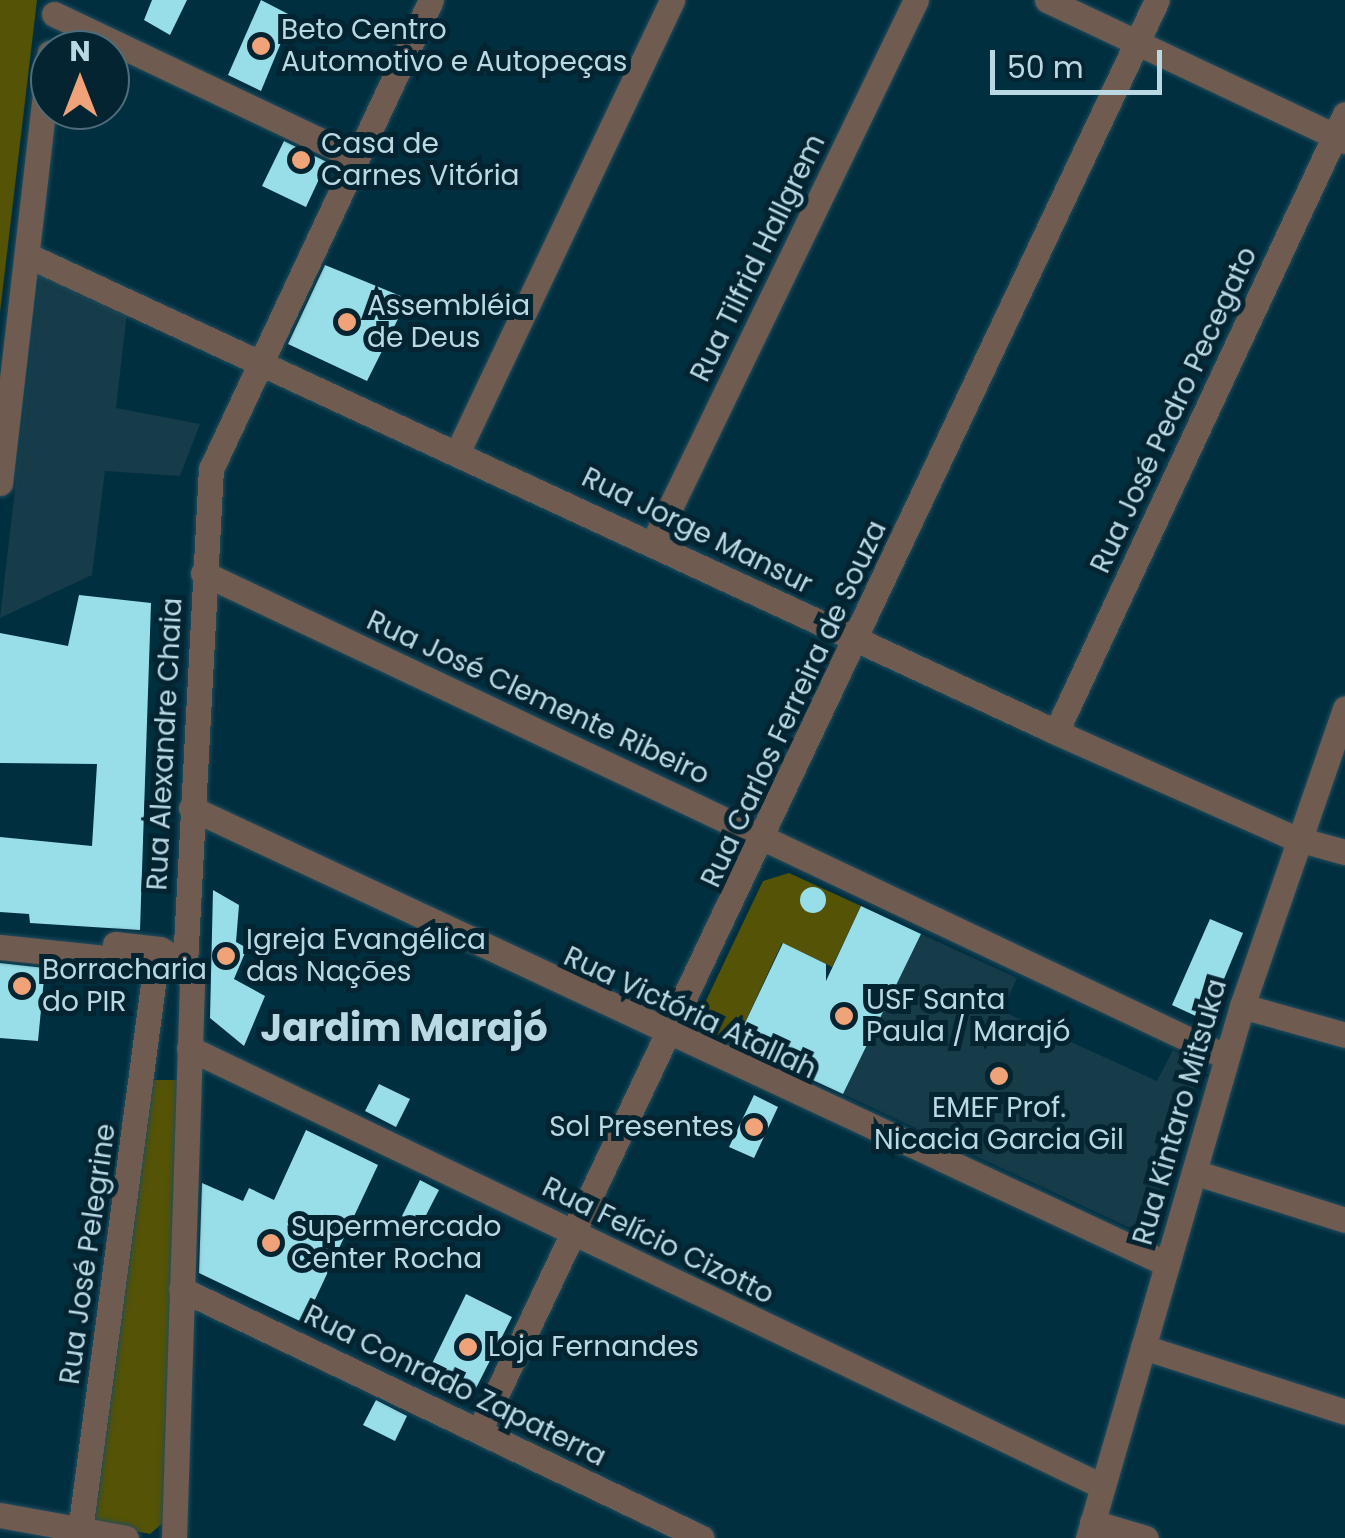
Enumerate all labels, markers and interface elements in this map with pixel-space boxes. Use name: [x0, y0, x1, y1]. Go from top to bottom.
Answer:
place label: Beto Centro Automotivo e Autopeças: [281, 13, 627, 79]
north arrow: [30, 30, 130, 130]
scale bar: [995, 30, 1168, 92]
text: N: [69, 32, 91, 71]
marker: Beto Centro Automotivo e Autopeças: [250, 35, 272, 57]
text: 50 m: [1007, 46, 1084, 89]
place label: Casa de Carnes Vitória: [321, 127, 520, 193]
street label: Rua Tilfrid Hallgrem: [684, 129, 832, 387]
marker: Casa de Carnes Vitória: [290, 149, 312, 171]
street label: Rua José Pedro Pecegato: [1084, 242, 1264, 578]
place label: Assembléia de Deus: [367, 289, 530, 355]
marker: Assembléia de Deus: [336, 311, 358, 333]
street label: Rua Jorge Mansur: [576, 461, 818, 601]
street label: Rua Carlos Ferreira de Souza: [694, 515, 894, 893]
street label: Rua Alexandre Chaia: [141, 597, 189, 891]
street label: Rua José Clemente Ribeiro: [361, 604, 715, 792]
place label: Igreja Evangélica das Nações: [246, 923, 486, 989]
street label: Rua Victória Atallah: [558, 940, 822, 1086]
marker: Igreja Evangélica das Nações: [215, 945, 237, 967]
place label: Borracharia do PIR: [42, 953, 207, 1019]
marker: Borracharia do PIR: [11, 975, 33, 997]
street label: Rua Kintaro Mitsuka: [1126, 975, 1234, 1249]
place label: USF Santa Paula / Marajó: [866, 983, 1070, 1049]
marker: USF Santa Paula / Marajó: [831, 1003, 857, 1029]
district label: Jardim Marajó: [260, 1005, 548, 1051]
marker: EMEF Prof. Nicacia Garcia Gil: [988, 1065, 1010, 1087]
place label: EMEF Prof. Nicacia Garcia Gil: [874, 1091, 1124, 1157]
place label: Sol Presentes: [549, 1110, 734, 1144]
marker: Sol Presentes: [743, 1116, 765, 1138]
street label: Rua José Pelegrine: [53, 1121, 123, 1387]
street label: Rua Felício Cizotto: [537, 1170, 779, 1312]
place label: Supermercado Center Rocha: [291, 1210, 502, 1276]
marker: Supermercado Center Rocha: [260, 1232, 282, 1254]
street label: Rua Conrado Zapaterra: [299, 1298, 611, 1474]
place label: Loja Fernandes: [488, 1330, 699, 1364]
marker: Loja Fernandes: [457, 1336, 479, 1358]

